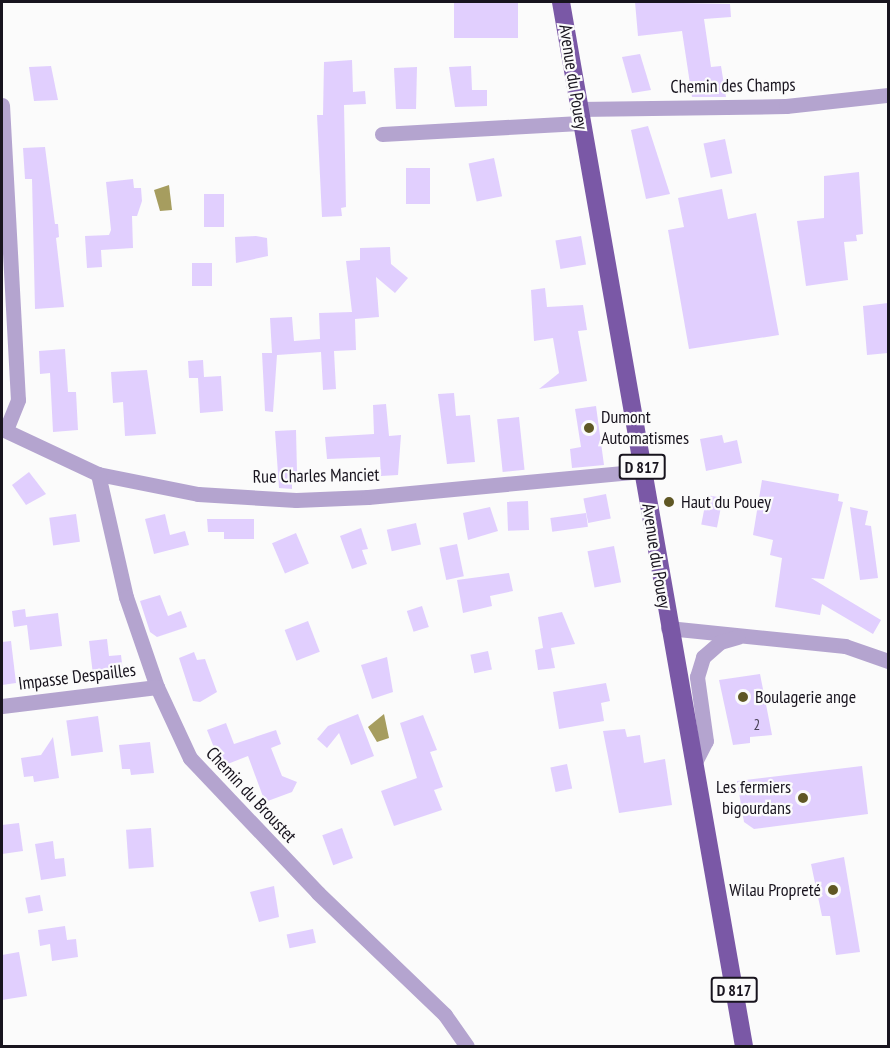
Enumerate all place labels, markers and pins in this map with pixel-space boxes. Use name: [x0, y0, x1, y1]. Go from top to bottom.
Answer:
place label: Dumont Automatismes: [601, 407, 689, 450]
marker: Dumont Automatismes: [582, 421, 596, 435]
place label: Haut du Pouey: [681, 491, 771, 513]
marker: Haut du Pouey: [662, 495, 676, 509]
place label: Boulagerie ange: [755, 686, 856, 708]
marker: Boulagerie ange: [736, 690, 750, 704]
place label: Les fermiers bigourdans: [716, 777, 791, 820]
marker: Les fermiers bigourdans: [796, 791, 810, 805]
place label: Wilau Propreté: [729, 879, 821, 901]
marker: Wilau Propreté: [826, 883, 840, 897]

